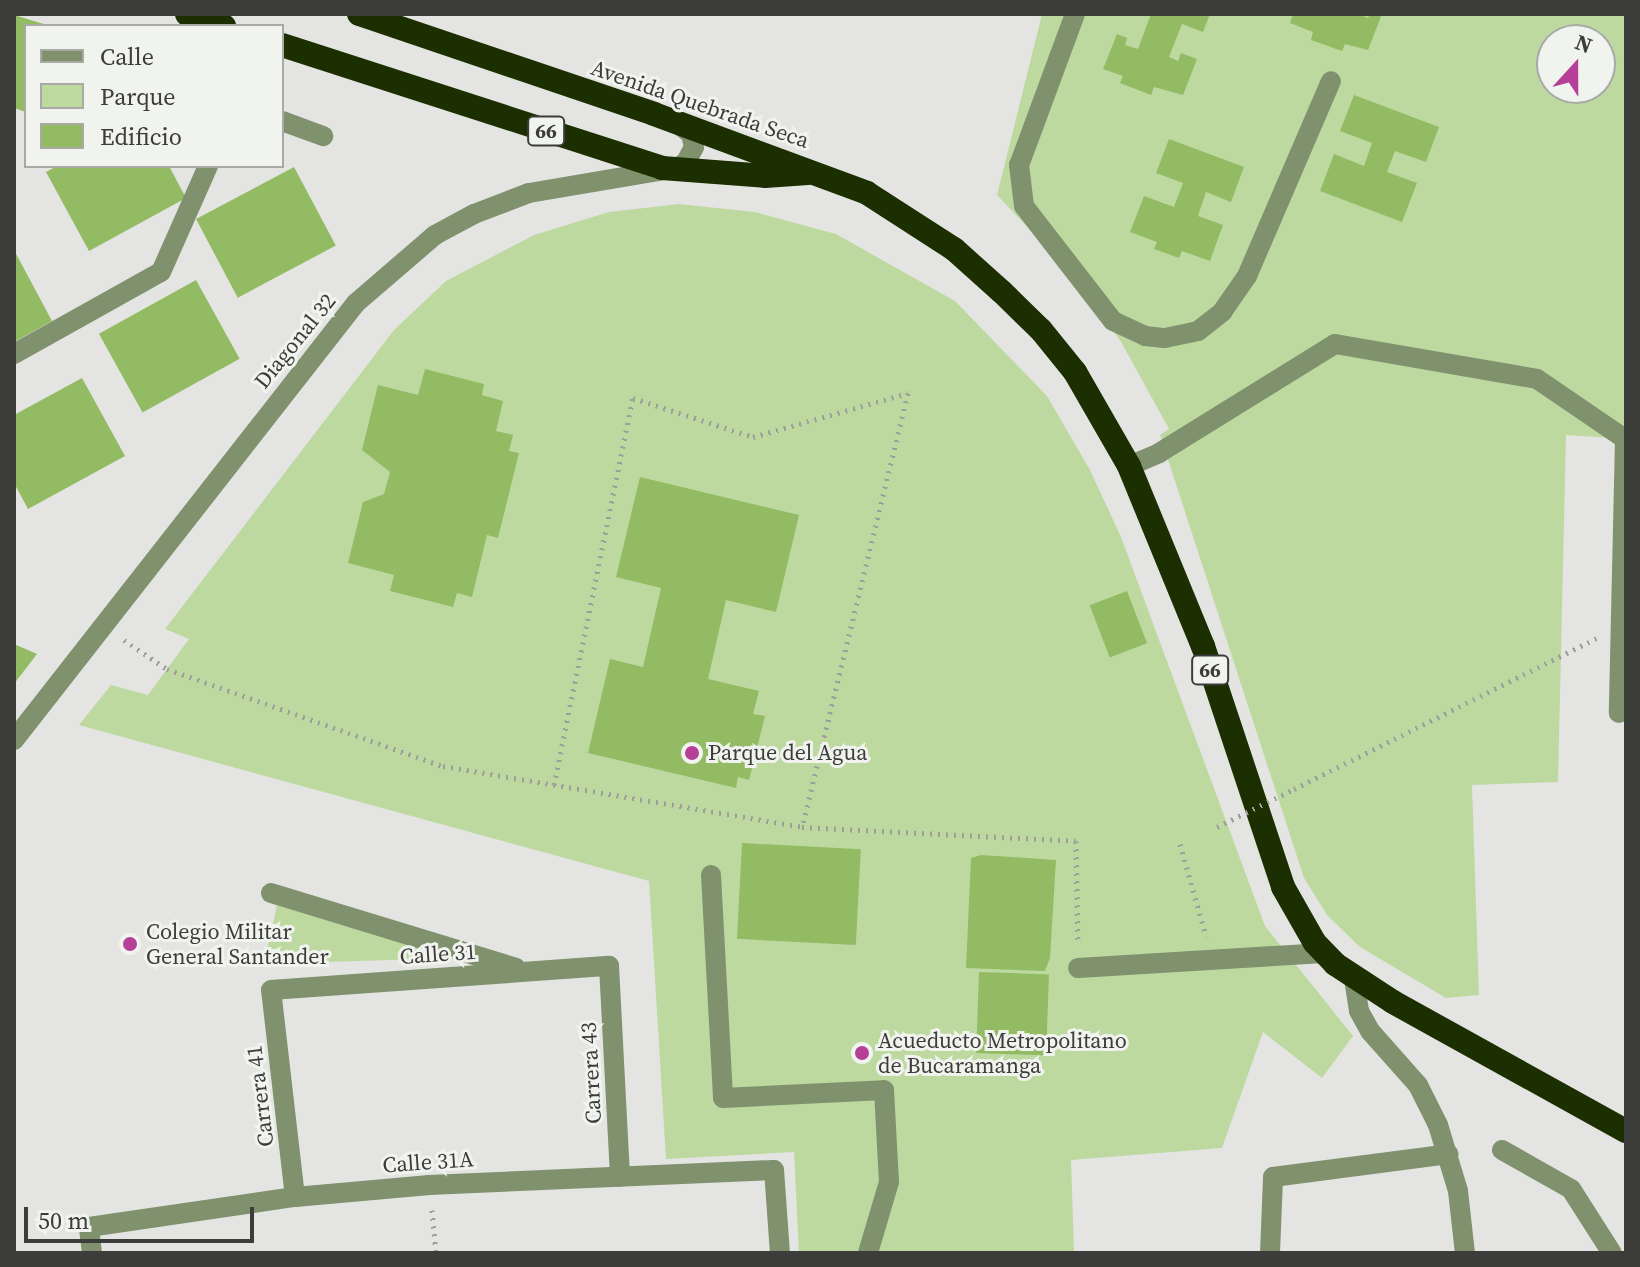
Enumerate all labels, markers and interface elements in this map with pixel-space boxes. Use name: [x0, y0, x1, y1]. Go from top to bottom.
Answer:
legend: [24, 24, 284, 168]
north arrow: [1536, 24, 1616, 104]
text: N: [1571, 27, 1597, 60]
text: Calle: [100, 40, 154, 73]
street label: Avenida Quebrada Seca: [588, 54, 812, 154]
text: Parque: [100, 80, 176, 113]
road number: 66: [526, 115, 566, 147]
text: Edificio: [100, 120, 182, 153]
street label: Diagonal 32: [249, 288, 341, 394]
road number: 66: [1190, 654, 1230, 686]
place label: Parque del Agua: [708, 740, 868, 766]
marker: Parque del Agua: [683, 744, 701, 762]
place label: Colegio Militar General Santander: [146, 918, 329, 970]
marker: Colegio Militar General Santander: [121, 935, 139, 953]
street label: Calle 31: [399, 938, 477, 970]
street label: Carrera 43: [575, 1021, 607, 1125]
place label: Acueducto Metropolitano de Bucaramanga: [878, 1027, 1127, 1078]
street label: Carrera 41: [241, 1044, 279, 1148]
marker: Acueducto Metropolitano de Bucaramanga: [853, 1044, 871, 1062]
street label: Calle 31A: [382, 1146, 474, 1178]
scale bar: [28, 1191, 258, 1241]
text: 50 m: [38, 1204, 89, 1237]

